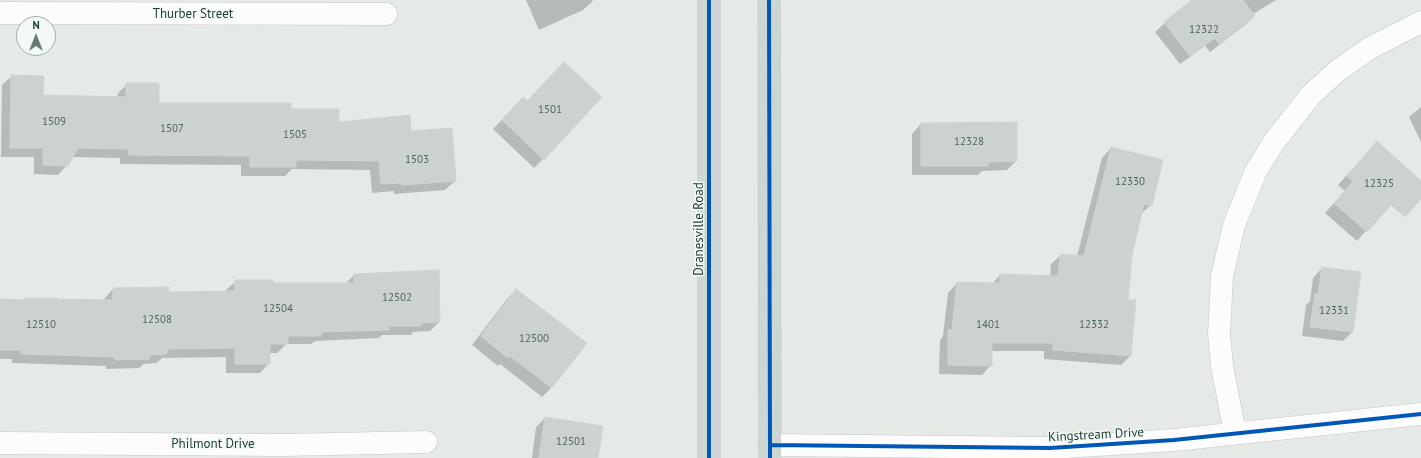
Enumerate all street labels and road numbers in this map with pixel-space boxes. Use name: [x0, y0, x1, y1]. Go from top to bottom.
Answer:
street label: Thurber Street: [153, 6, 233, 22]
street label: Dranesville Road: [691, 182, 707, 276]
street label: Kingstream Drive: [1048, 425, 1144, 445]
street label: Philmont Drive: [171, 436, 255, 452]

